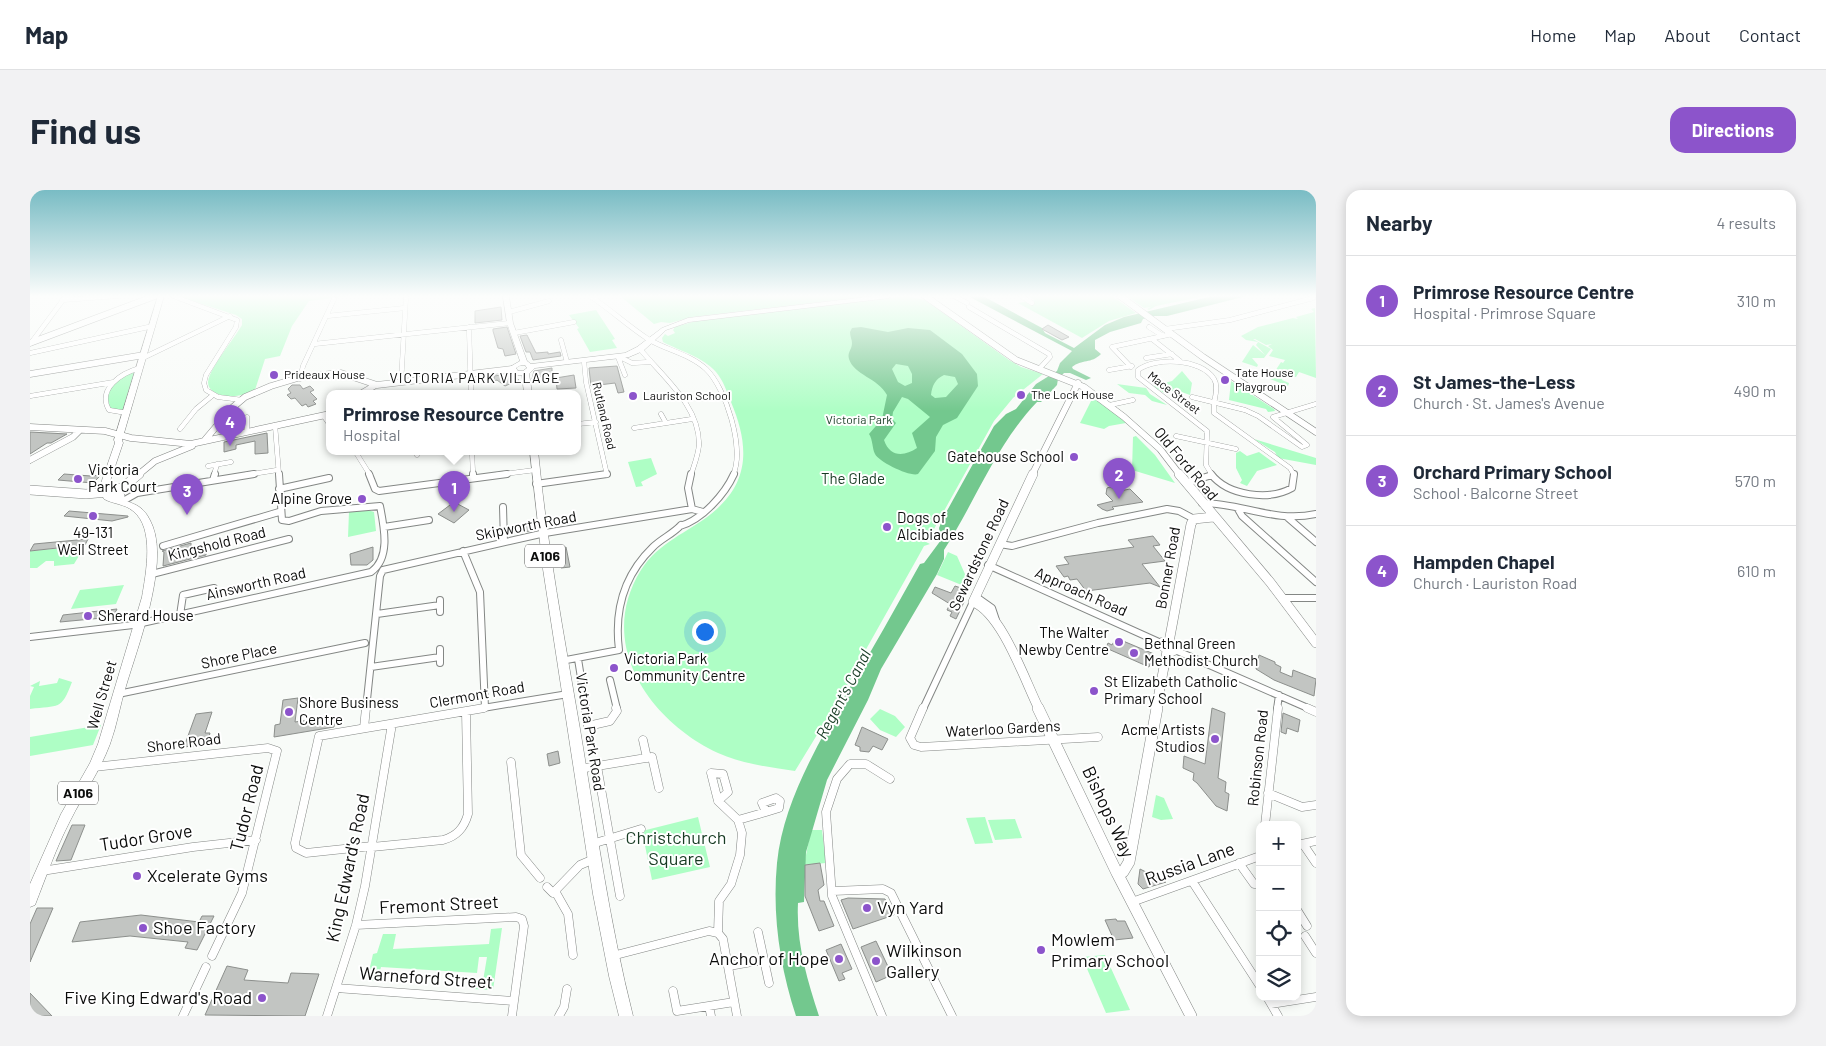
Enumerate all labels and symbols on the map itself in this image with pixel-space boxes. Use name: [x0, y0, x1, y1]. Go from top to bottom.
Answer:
place label: Tate House Playgroup: [1235, 365, 1294, 393]
place label: Prideaux House: [284, 367, 365, 381]
street label: Mace Street: [1145, 368, 1204, 417]
marker: Prideaux House: [268, 369, 280, 381]
district label: VICTORIA PARK VILLAGE: [390, 369, 560, 386]
marker: Tate House Playgroup: [1219, 374, 1231, 386]
street label: Rutland Road: [590, 381, 620, 451]
place label: The Lock House: [1031, 387, 1114, 401]
place label: Lauriston School: [643, 388, 731, 402]
marker: The Lock House: [1015, 389, 1027, 401]
marker: Lauriston School: [627, 390, 639, 402]
pin: 4: [214, 405, 246, 446]
park label: Victoria Park: [826, 412, 892, 426]
street label: Old Ford Road: [1151, 423, 1223, 504]
place label: Gatehouse School: [947, 447, 1064, 465]
marker: Gatehouse School: [1068, 451, 1080, 463]
pin: 2: [1103, 458, 1135, 499]
place label: Victoria Park Court: [88, 460, 157, 495]
park label: The Glade: [821, 469, 885, 487]
pin: 1: [438, 471, 470, 512]
marker: Victoria Park Court: [72, 473, 84, 485]
pin: 3: [171, 474, 203, 515]
place label: Alpine Grove: [271, 489, 352, 507]
marker: Alpine Grove: [356, 493, 368, 505]
street label: Sewardstone Road: [944, 496, 1012, 613]
street label: Skipworth Road: [474, 506, 578, 544]
place label: Dogs of Alcibiades: [897, 508, 964, 543]
marker: 49-131 Well Street: [87, 510, 99, 522]
marker: Dogs of Alcibiades: [881, 521, 893, 533]
street label: Kingshold Road: [166, 522, 268, 564]
place label: 49-131 Well Street: [57, 523, 129, 558]
street label: Bonner Road: [1151, 525, 1183, 610]
road number: A106: [525, 544, 565, 568]
street label: Ainsworth Road: [204, 563, 307, 603]
street label: Approach Road: [1033, 563, 1130, 619]
place label: Sherard House: [98, 606, 194, 624]
marker: Sherard House: [82, 610, 94, 622]
your location: [692, 619, 718, 645]
place label: The Walter Newby Centre: [1018, 623, 1110, 658]
place label: Bethnal Green Methodist Church: [1144, 634, 1258, 669]
marker: The Walter Newby Centre: [1113, 636, 1125, 648]
street label: Shore Place: [199, 638, 278, 672]
water label: Regent's Canal: [811, 645, 874, 742]
marker: Bethnal Green Methodist Church: [1128, 647, 1140, 659]
place label: Victoria Park Community Centre: [624, 649, 745, 684]
street label: Well Street: [83, 658, 120, 731]
marker: Victoria Park Community Centre: [608, 662, 620, 674]
street label: Victoria Park Road: [573, 671, 609, 792]
place label: St Elizabeth Catholic Primary School: [1104, 672, 1238, 707]
street label: Clermont Road: [428, 677, 526, 711]
marker: St Elizabeth Catholic Primary School: [1088, 685, 1100, 697]
place label: Shore Business Centre: [299, 693, 399, 728]
marker: Shore Business Centre: [283, 706, 295, 718]
street label: Robinson Road: [1243, 709, 1271, 807]
street label: Waterloo Gardens: [945, 716, 1061, 740]
place label: Acme Artists Studios: [1121, 720, 1205, 755]
street label: Shore Road: [146, 729, 222, 755]
marker: Acme Artists Studios: [1209, 733, 1221, 745]
street label: Tudor Road: [225, 762, 267, 853]
street label: Bishops Way: [1078, 762, 1140, 861]
road number: A106: [58, 782, 98, 804]
street label: King Edward's Road: [321, 791, 374, 944]
street label: Tudor Grove: [98, 819, 194, 855]
park label: Christchurch Square: [626, 826, 726, 869]
street label: Russia Lane: [1142, 837, 1237, 889]
place label: Xcelerate Gyms: [147, 864, 268, 886]
marker: Xcelerate Gyms: [131, 870, 143, 882]
street label: Fremont Street: [379, 890, 499, 918]
place label: Vyn Yard: [877, 896, 944, 918]
marker: Vyn Yard: [861, 902, 873, 914]
place label: Shoe Factory: [153, 916, 256, 938]
marker: Shoe Factory: [137, 922, 149, 934]
place label: Mowlem Primary School: [1051, 928, 1169, 971]
place label: Wilkinson Gallery: [886, 939, 962, 982]
marker: Mowlem Primary School: [1035, 944, 1047, 956]
place label: Anchor of Hope: [709, 947, 829, 969]
marker: Anchor of Hope: [833, 953, 845, 965]
marker: Wilkinson Gallery: [870, 955, 882, 967]
street label: Warneford Street: [358, 961, 494, 993]
place label: Five King Edward's Road: [64, 986, 252, 1008]
marker: Five King Edward's Road: [256, 992, 268, 1004]

